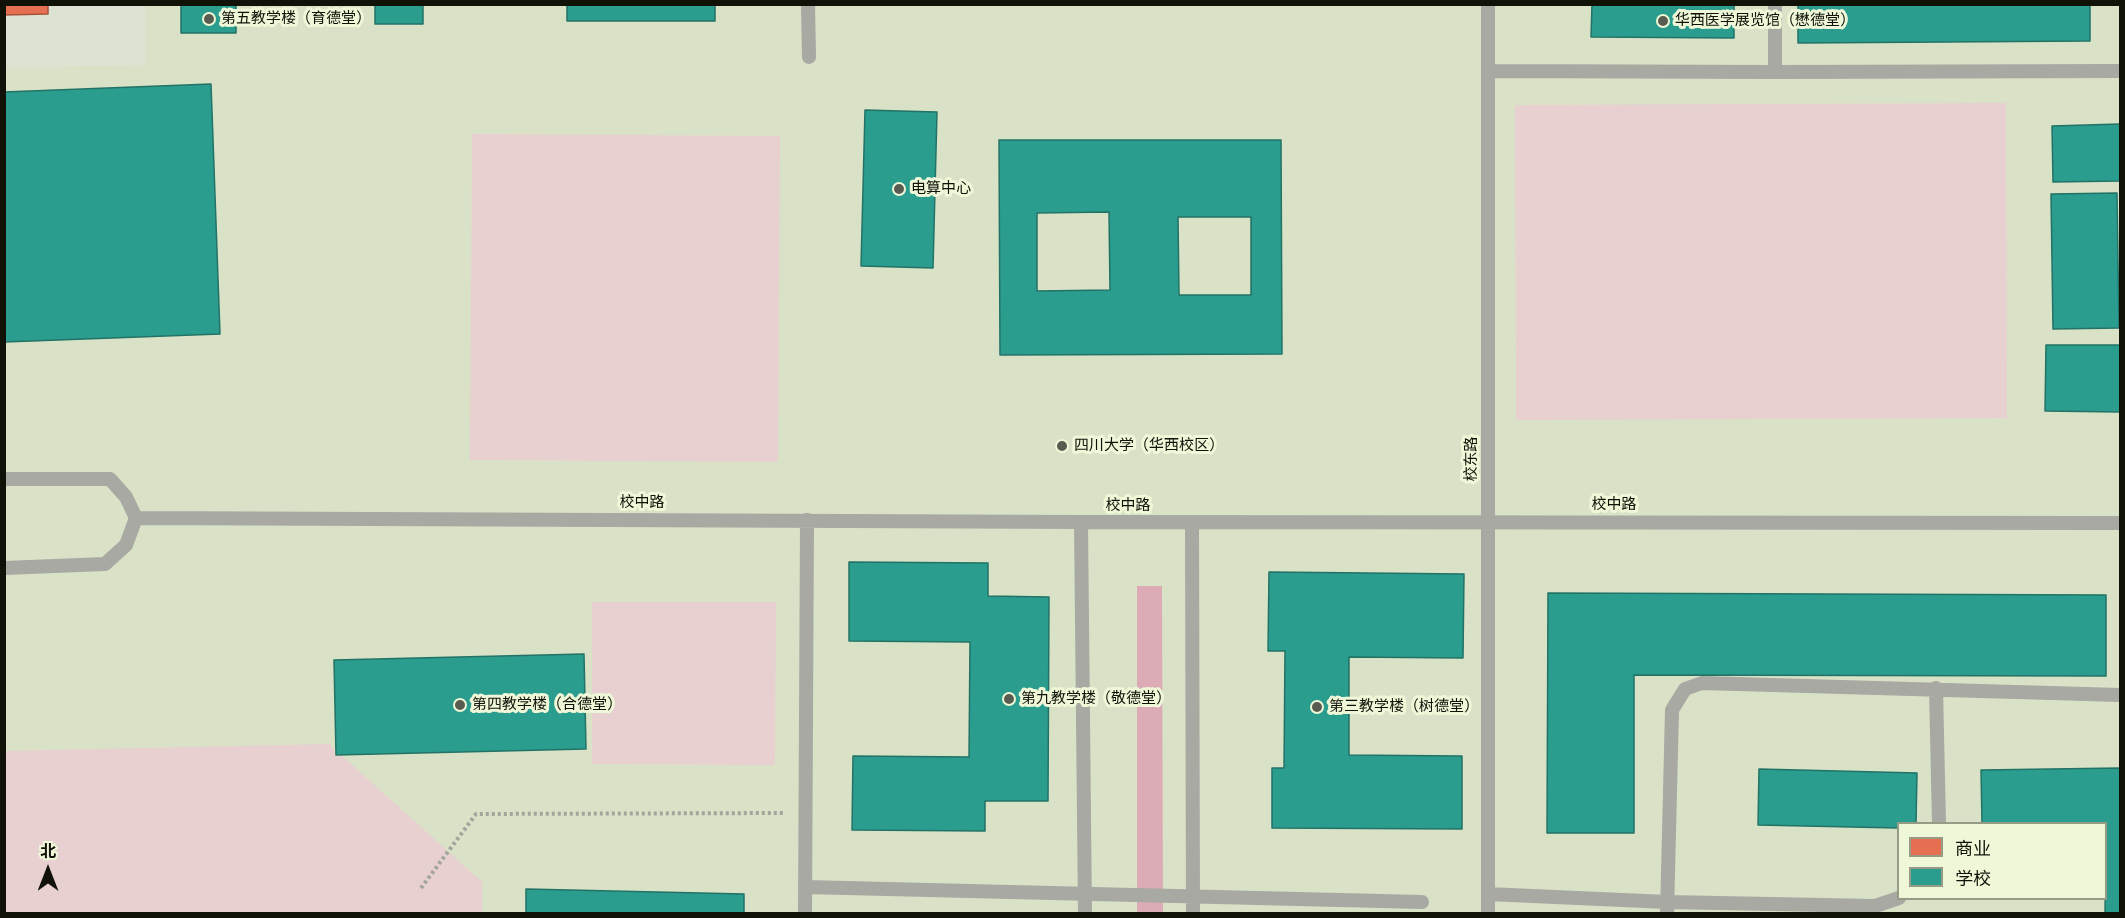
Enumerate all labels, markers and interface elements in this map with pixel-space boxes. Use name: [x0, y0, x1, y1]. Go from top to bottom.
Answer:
place label: 第五教学楼（育德堂）: [221, 10, 371, 28]
marker: 第五教学楼（育德堂）: [202, 12, 216, 26]
place label: 华西医学展览馆（懋德堂）: [1675, 12, 1855, 30]
marker: 华西医学展览馆（懋德堂）: [1656, 14, 1670, 28]
place label: 电算中心: [911, 180, 971, 198]
marker: 电算中心: [892, 182, 906, 196]
place label: 四川大学（华西校区）: [1074, 437, 1224, 455]
street label: 校东路: [1463, 437, 1481, 481]
marker: 四川大学（华西校区）: [1055, 439, 1069, 453]
street label: 校中路: [620, 494, 664, 512]
street label: 校中路: [1592, 496, 1636, 514]
street label: 校中路: [1106, 497, 1150, 515]
place label: 第九教学楼（敬德堂）: [1021, 690, 1171, 708]
marker: 第九教学楼（敬德堂）: [1002, 692, 1016, 706]
place label: 第四教学楼（合德堂）: [472, 696, 622, 714]
marker: 第四教学楼（合德堂）: [453, 698, 467, 712]
place label: 第三教学楼（树德堂）: [1329, 698, 1479, 716]
marker: 第三教学楼（树德堂）: [1310, 700, 1324, 714]
legend: [1897, 822, 2107, 900]
text: 商业: [1955, 838, 1991, 860]
north arrow: [18, 840, 78, 900]
text: 北: [40, 842, 56, 862]
text: 学校: [1955, 868, 1991, 890]

